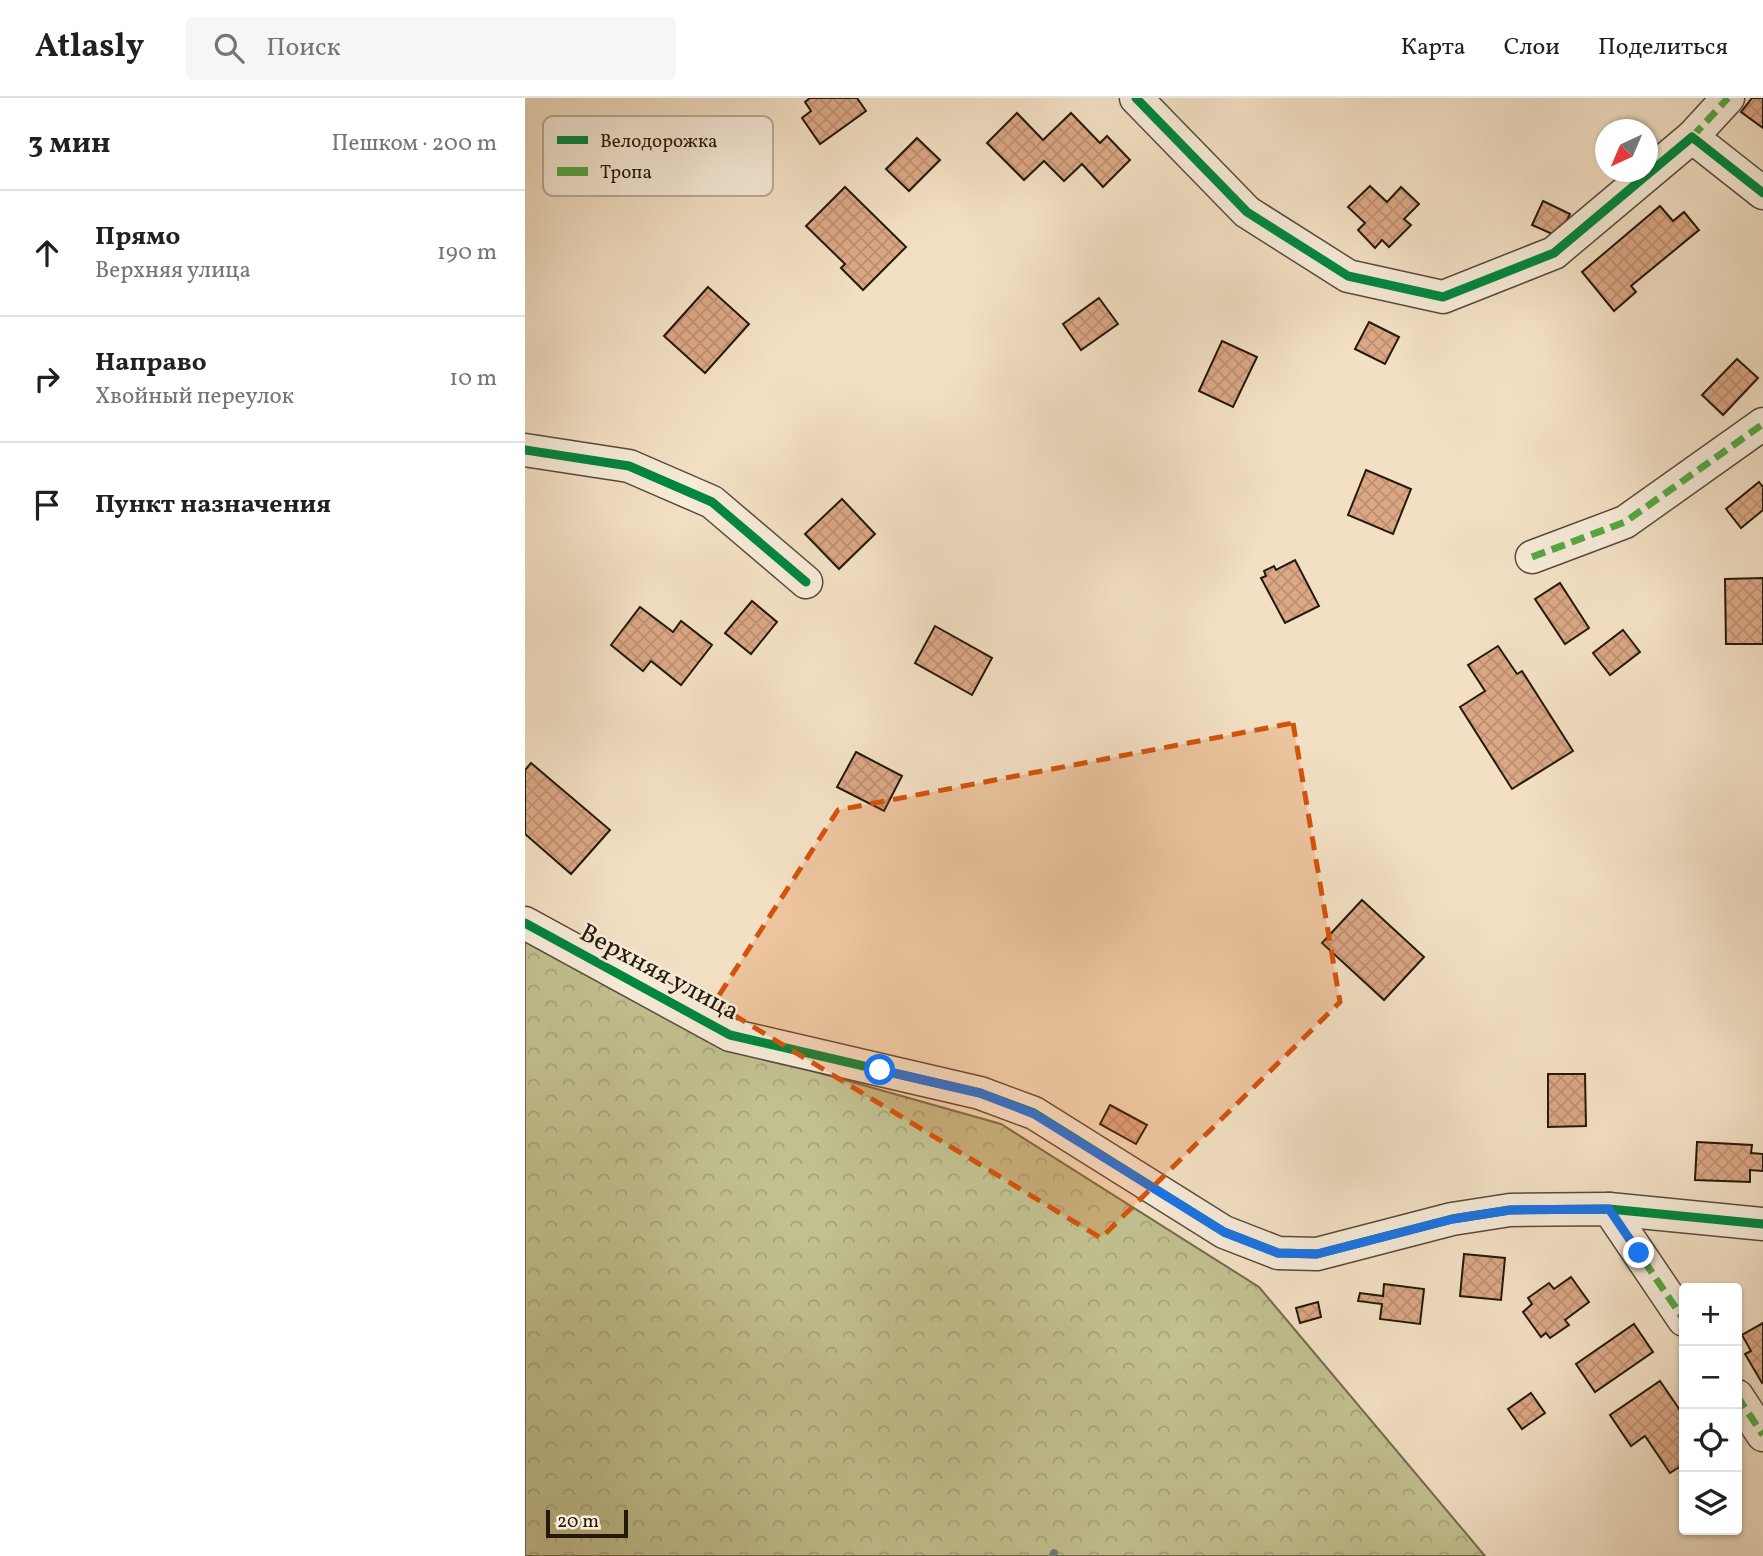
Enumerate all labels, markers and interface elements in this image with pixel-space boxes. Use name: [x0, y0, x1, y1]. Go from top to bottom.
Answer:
search box: [186, 17, 676, 80]
text: Atlasly: [35, 25, 144, 71]
icon: search: [210, 29, 248, 67]
text: Поиск: [266, 30, 341, 66]
text: Карта: [1401, 31, 1466, 65]
text: Слои: [1504, 31, 1560, 65]
text: Поделиться: [1598, 31, 1728, 65]
legend: [543, 116, 773, 196]
north arrow: [1595, 119, 1658, 182]
text: 3 мин: [28, 123, 111, 165]
text: Пешком · 200 m: [331, 128, 497, 160]
text: Велодорожка: [600, 129, 718, 155]
text: Тропа: [600, 160, 652, 186]
text: Прямо: [95, 219, 180, 255]
icon: ahead: [28, 234, 66, 272]
text: 190 m: [437, 237, 497, 269]
text: Верхняя улица: [95, 255, 251, 287]
text: Направо: [95, 345, 207, 381]
icon: right: [28, 360, 66, 398]
text: 10 m: [449, 363, 497, 395]
text: Хвойный переулок: [95, 381, 294, 413]
icon: arrive: [28, 486, 66, 524]
text: Пункт назначения: [95, 487, 331, 523]
street label: Верхняя улица: [573, 916, 745, 1030]
route start: [864, 1054, 895, 1085]
route end: [1623, 1237, 1654, 1268]
map controls: [1679, 1283, 1742, 1535]
button: +: [1679, 1283, 1742, 1346]
button: −: [1679, 1346, 1742, 1409]
button: locate: [1679, 1409, 1742, 1472]
button: layers: [1679, 1472, 1742, 1535]
scale bar: [546, 1507, 628, 1539]
text: 20 m: [557, 1509, 599, 1535]

